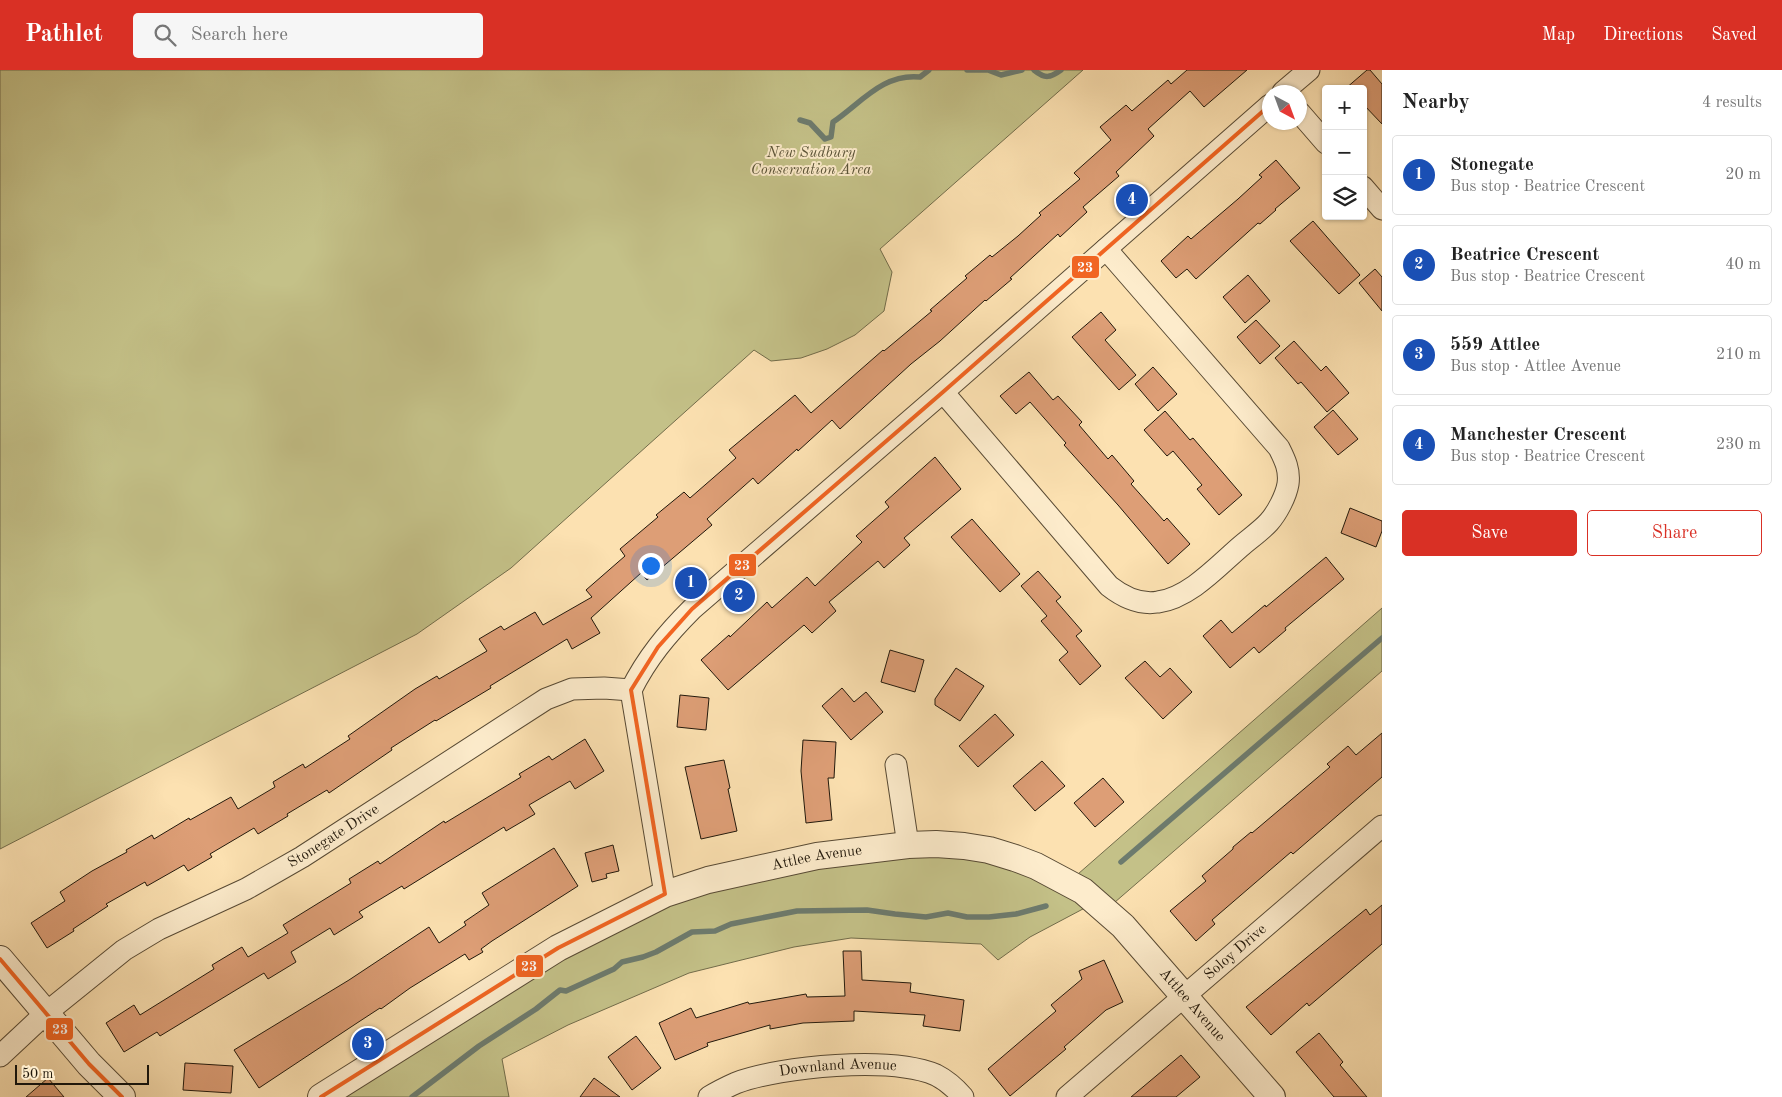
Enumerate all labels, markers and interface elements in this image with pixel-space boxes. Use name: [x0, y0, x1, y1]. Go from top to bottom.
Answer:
search box: [133, 13, 483, 58]
icon: search: [151, 21, 179, 49]
text: Pathlet: [25, 23, 103, 47]
text: Search here: [191, 26, 288, 45]
text: Map: [1542, 26, 1575, 44]
text: Directions: [1603, 26, 1683, 44]
text: Saved: [1711, 26, 1757, 44]
north arrow: [1262, 85, 1307, 130]
map controls: [1322, 85, 1367, 220]
button: +: [1322, 85, 1367, 130]
text: Nearby: [1402, 92, 1470, 113]
text: 4 results: [1702, 95, 1762, 111]
button: −: [1322, 130, 1367, 175]
park label: New Sudbury Conservation Area: [751, 146, 871, 178]
text: Stonegate: [1450, 156, 1534, 175]
text: 1: [1414, 167, 1424, 183]
text: 20 m: [1725, 167, 1761, 183]
button: layers: [1322, 175, 1367, 220]
text: Bus stop · Beatrice Crescent: [1450, 179, 1645, 195]
pin: 4: [1116, 181, 1148, 219]
text: Beatrice Crescent: [1450, 246, 1599, 265]
line badge: 23: [1071, 255, 1100, 279]
text: 2: [1414, 257, 1424, 273]
text: 40 m: [1725, 257, 1761, 273]
text: 23: [1077, 261, 1093, 275]
text: Bus stop · Beatrice Crescent: [1450, 269, 1645, 285]
text: 559 Attlee: [1450, 336, 1540, 355]
text: 3: [1414, 347, 1424, 363]
text: 210 m: [1716, 347, 1761, 363]
text: Bus stop · Attlee Avenue: [1450, 359, 1621, 375]
text: Manchester Crescent: [1450, 426, 1627, 445]
text: 4: [1414, 437, 1424, 453]
text: 230 m: [1716, 437, 1761, 453]
text: Bus stop · Beatrice Crescent: [1450, 449, 1645, 465]
button: Save: [1402, 510, 1577, 556]
button: Share: [1587, 510, 1762, 556]
your location: [638, 553, 664, 579]
line badge: 23: [728, 553, 757, 577]
text: 23: [734, 559, 750, 573]
pin: 1: [675, 564, 707, 602]
pin: 2: [723, 577, 755, 615]
street label: Stonegate Drive: [285, 802, 382, 871]
street label: Attlee Avenue: [770, 843, 863, 873]
street label: Soloy Drive: [1201, 922, 1269, 983]
line badge: 23: [515, 954, 544, 978]
text: 23: [521, 960, 537, 974]
street label: Attlee Avenue: [1156, 966, 1228, 1045]
line badge: 23: [45, 1017, 74, 1041]
text: 23: [52, 1023, 68, 1037]
pin: 3: [352, 1025, 384, 1063]
street label: Downland Avenue: [778, 1057, 897, 1079]
scale bar: [15, 1062, 149, 1085]
text: 50 m: [22, 1067, 53, 1081]

